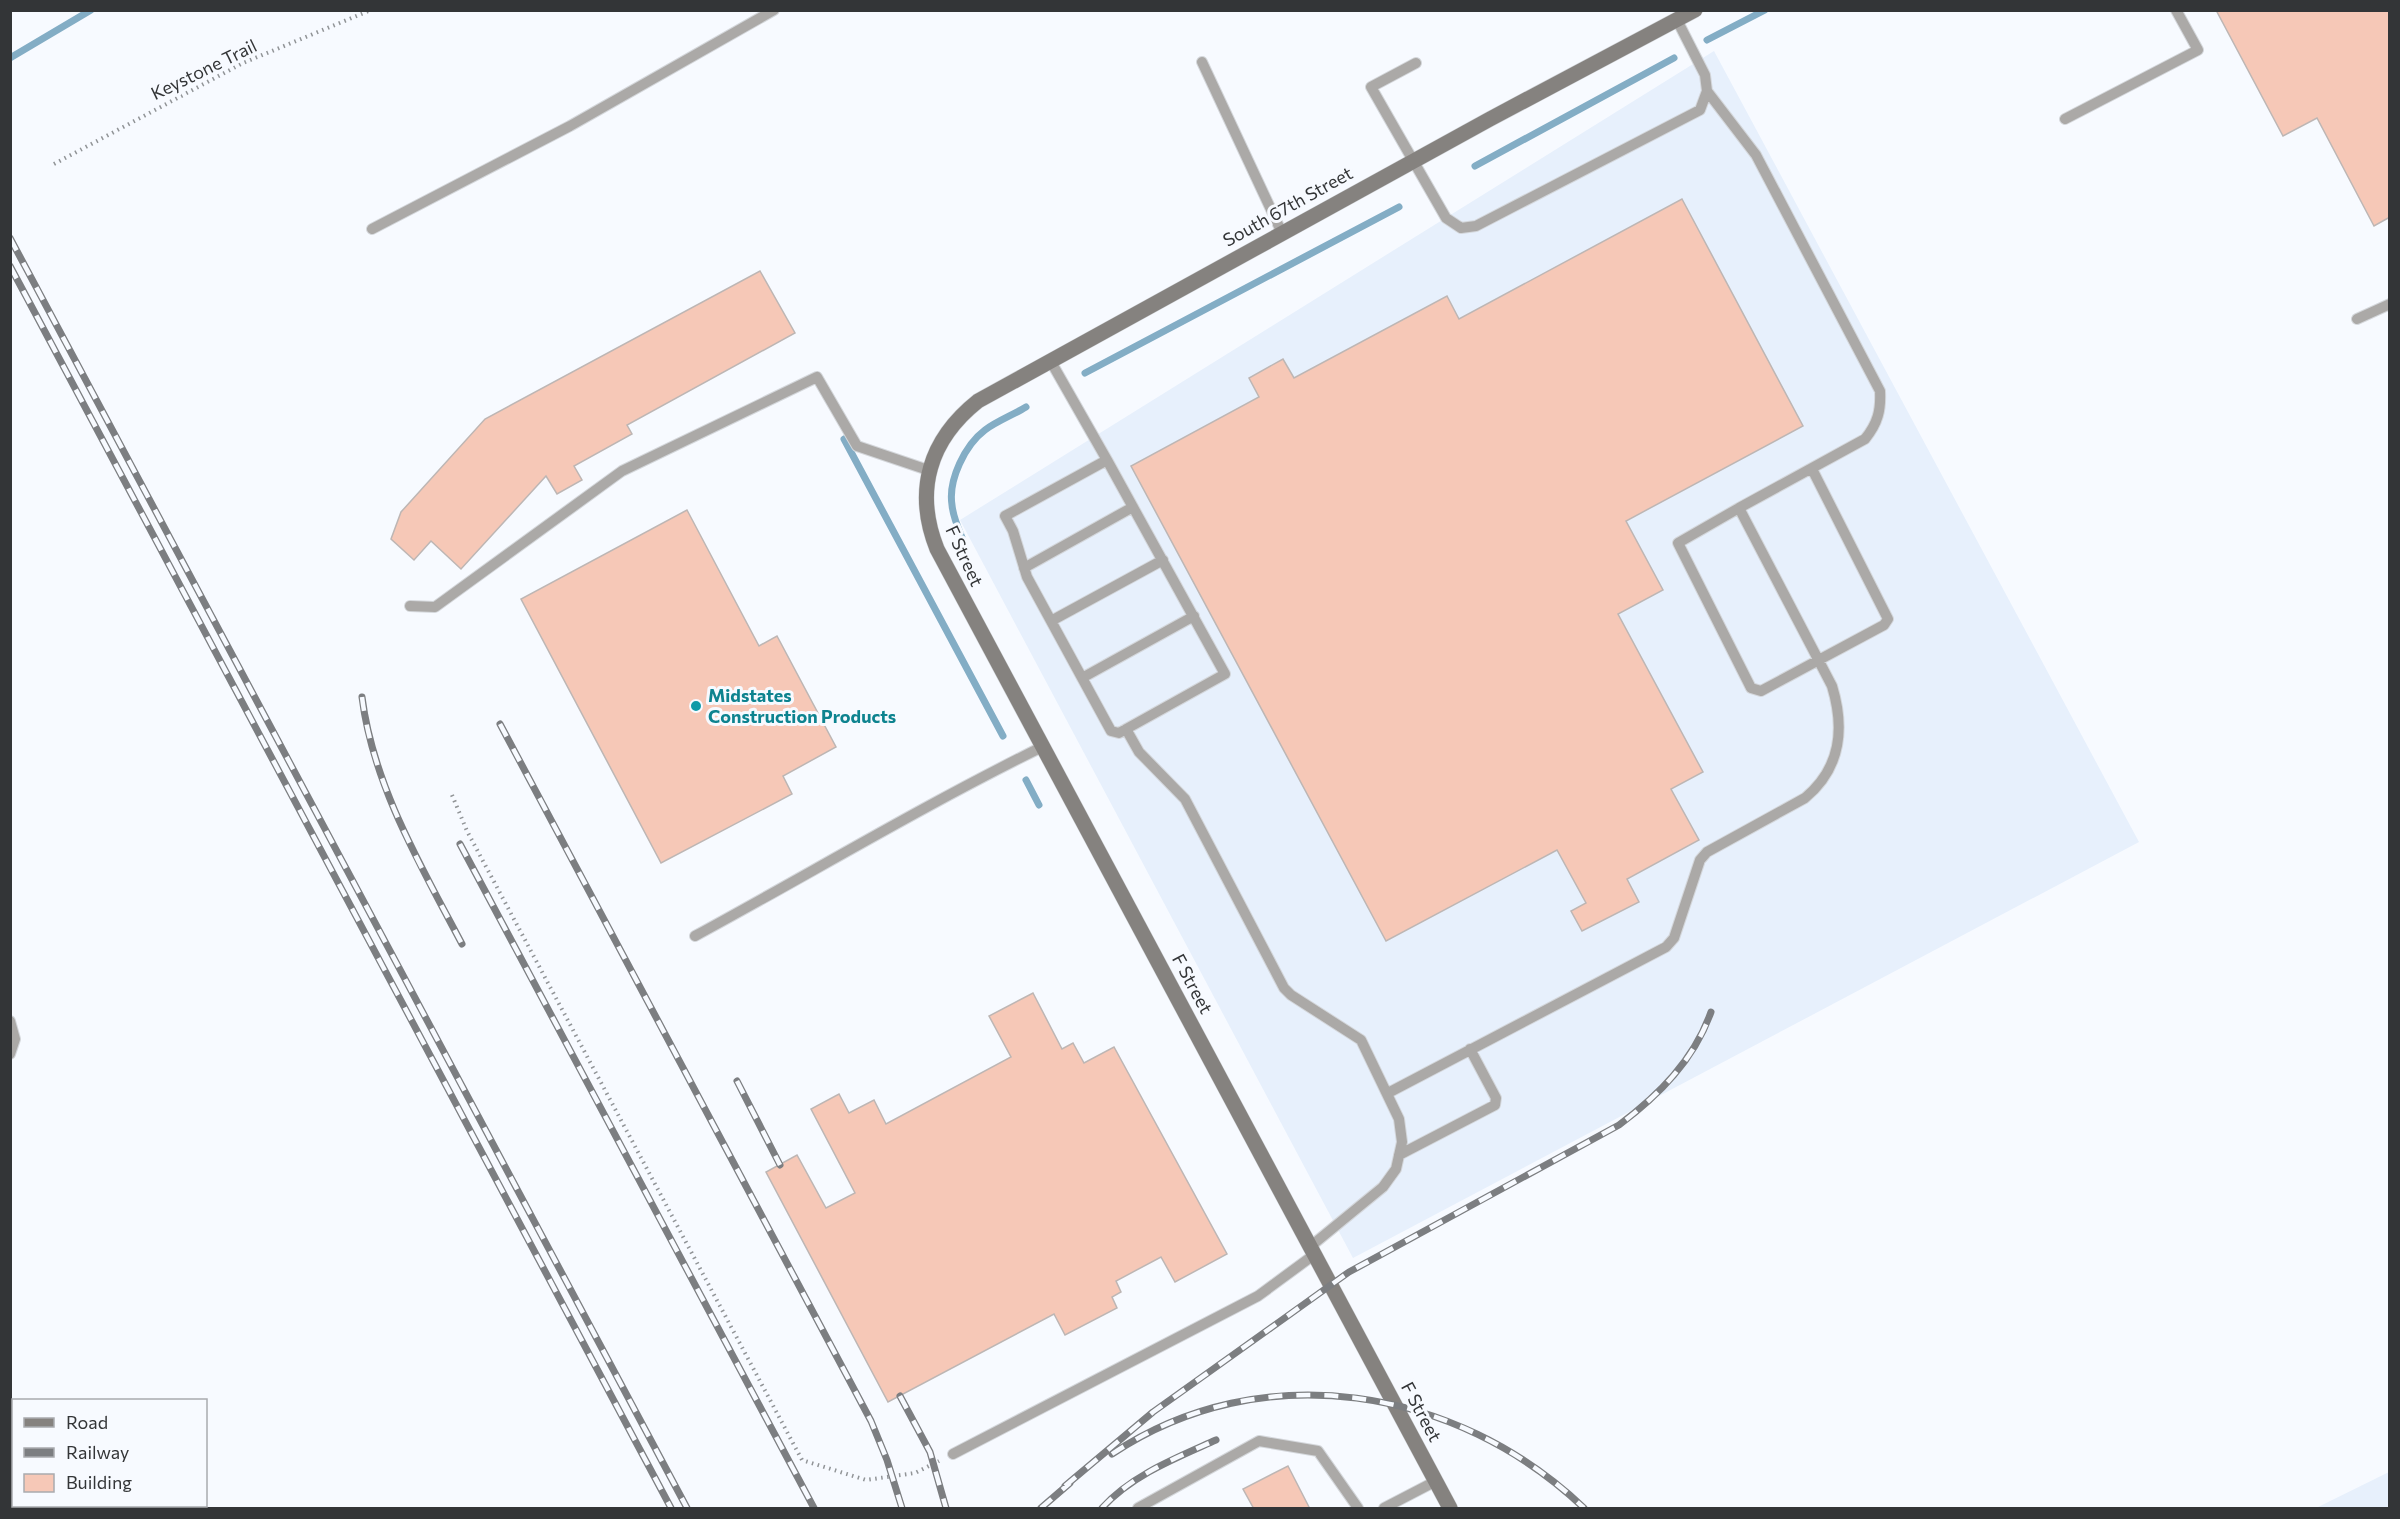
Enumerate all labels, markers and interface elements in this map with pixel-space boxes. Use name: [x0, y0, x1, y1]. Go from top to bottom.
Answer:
street label: Keystone Trail: [147, 34, 260, 104]
street label: South 67th Street: [1219, 161, 1356, 251]
street label: F Street: [941, 522, 989, 590]
place label: Midstates Construction Products: [708, 684, 896, 727]
marker: Midstates Construction Products: [689, 699, 703, 713]
street label: F Street: [1168, 950, 1218, 1017]
street label: F Street: [1397, 1378, 1447, 1445]
legend: [12, 1399, 207, 1507]
text: Road: [66, 1411, 108, 1433]
text: Railway: [66, 1441, 129, 1463]
text: Building: [66, 1471, 132, 1493]

